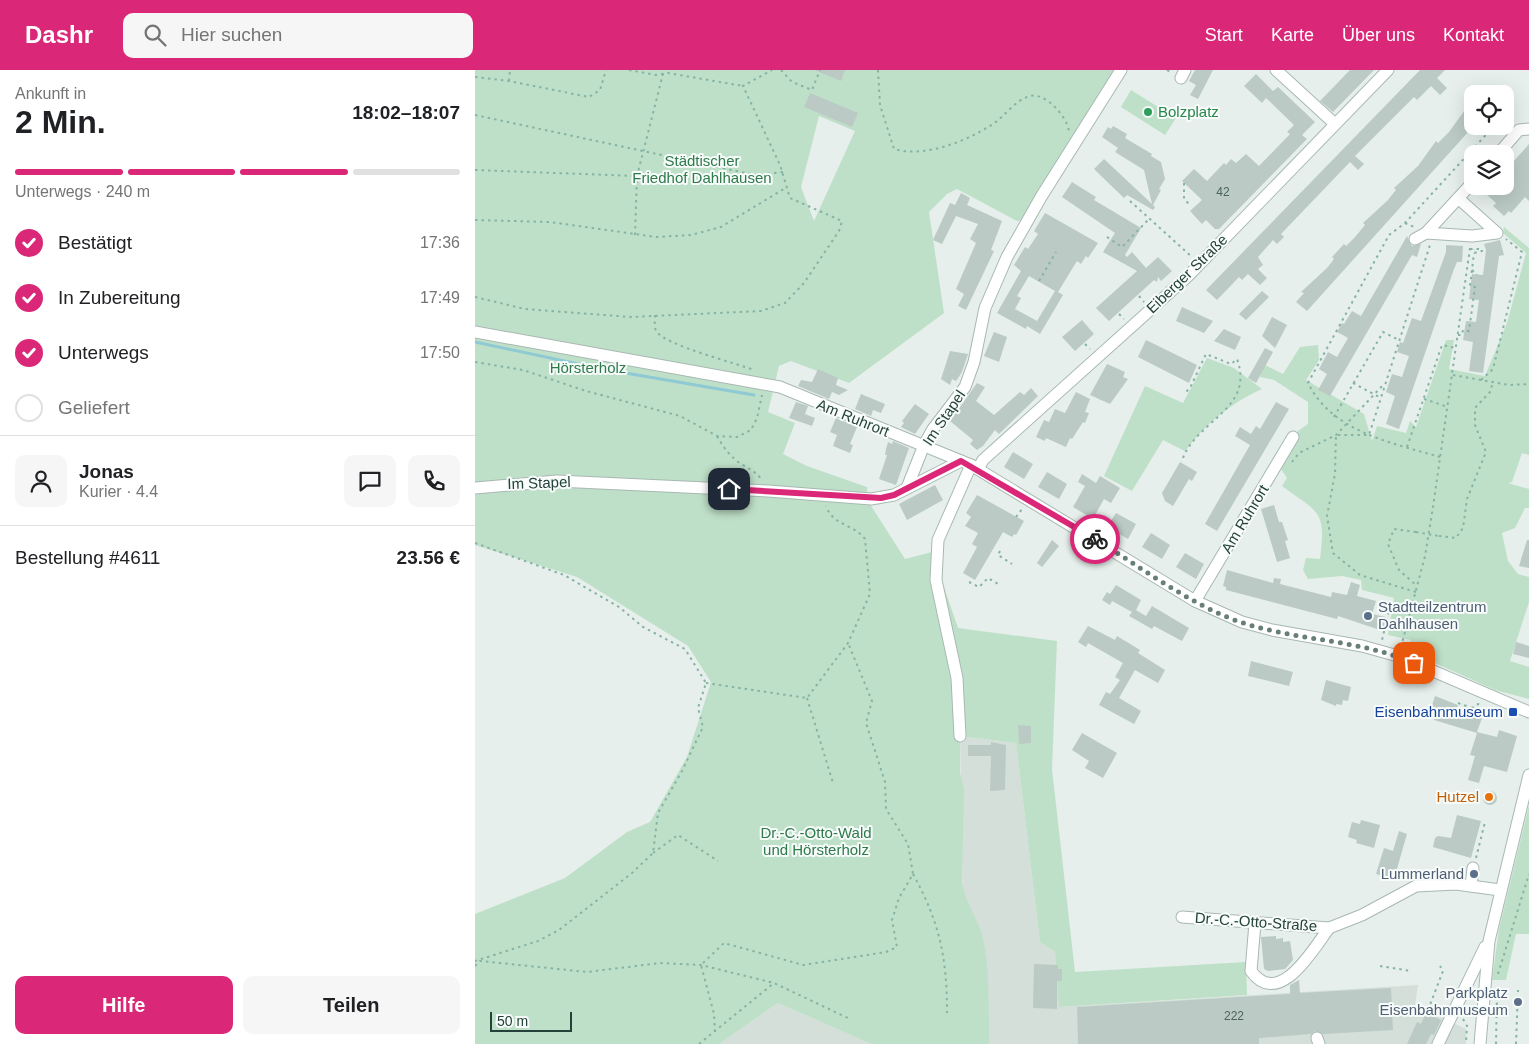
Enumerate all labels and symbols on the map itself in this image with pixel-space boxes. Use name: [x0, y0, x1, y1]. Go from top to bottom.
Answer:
place label: Bolzplatz: [1158, 103, 1219, 120]
marker: Bolzplatz: [1142, 106, 1154, 118]
park label: Städtischer Friedhof Dahlhausen: [632, 152, 772, 186]
house number: 42: [1216, 185, 1230, 199]
street label: Eiberger Straße: [1143, 231, 1231, 317]
park label: Hörsterholz: [550, 359, 626, 376]
street label: Im Stapel: [919, 387, 968, 449]
street label: Am Ruhrort: [814, 395, 893, 440]
pin: [708, 468, 750, 510]
street label: Im Stapel: [507, 473, 571, 492]
street label: Am Ruhrort: [1218, 481, 1272, 556]
courier: [1070, 514, 1120, 564]
place label: Stadtteilzentrum Dahlhausen: [1378, 598, 1486, 632]
marker: Stadtteilzentrum Dahlhausen: [1362, 610, 1374, 622]
pin: [1393, 642, 1435, 684]
place label: Eisenbahnmuseum: [1375, 703, 1503, 720]
marker: Eisenbahnmuseum: [1507, 706, 1519, 718]
place label: Hutzel: [1436, 788, 1479, 805]
marker: Hutzel: [1483, 791, 1495, 803]
park label: Dr.-C.-Otto-Wald und Hörsterholz: [760, 824, 872, 858]
place label: Lummerland: [1381, 865, 1464, 882]
marker: Lummerland: [1468, 868, 1480, 880]
street label: Dr.-C.-Otto-Straße: [1194, 909, 1318, 934]
place label: Parkplatz Eisenbahnmuseum: [1380, 984, 1508, 1018]
marker: Parkplatz Eisenbahnmuseum: [1512, 996, 1524, 1008]
scale bar: [490, 1009, 573, 1032]
house number: 222: [1224, 1009, 1244, 1023]

